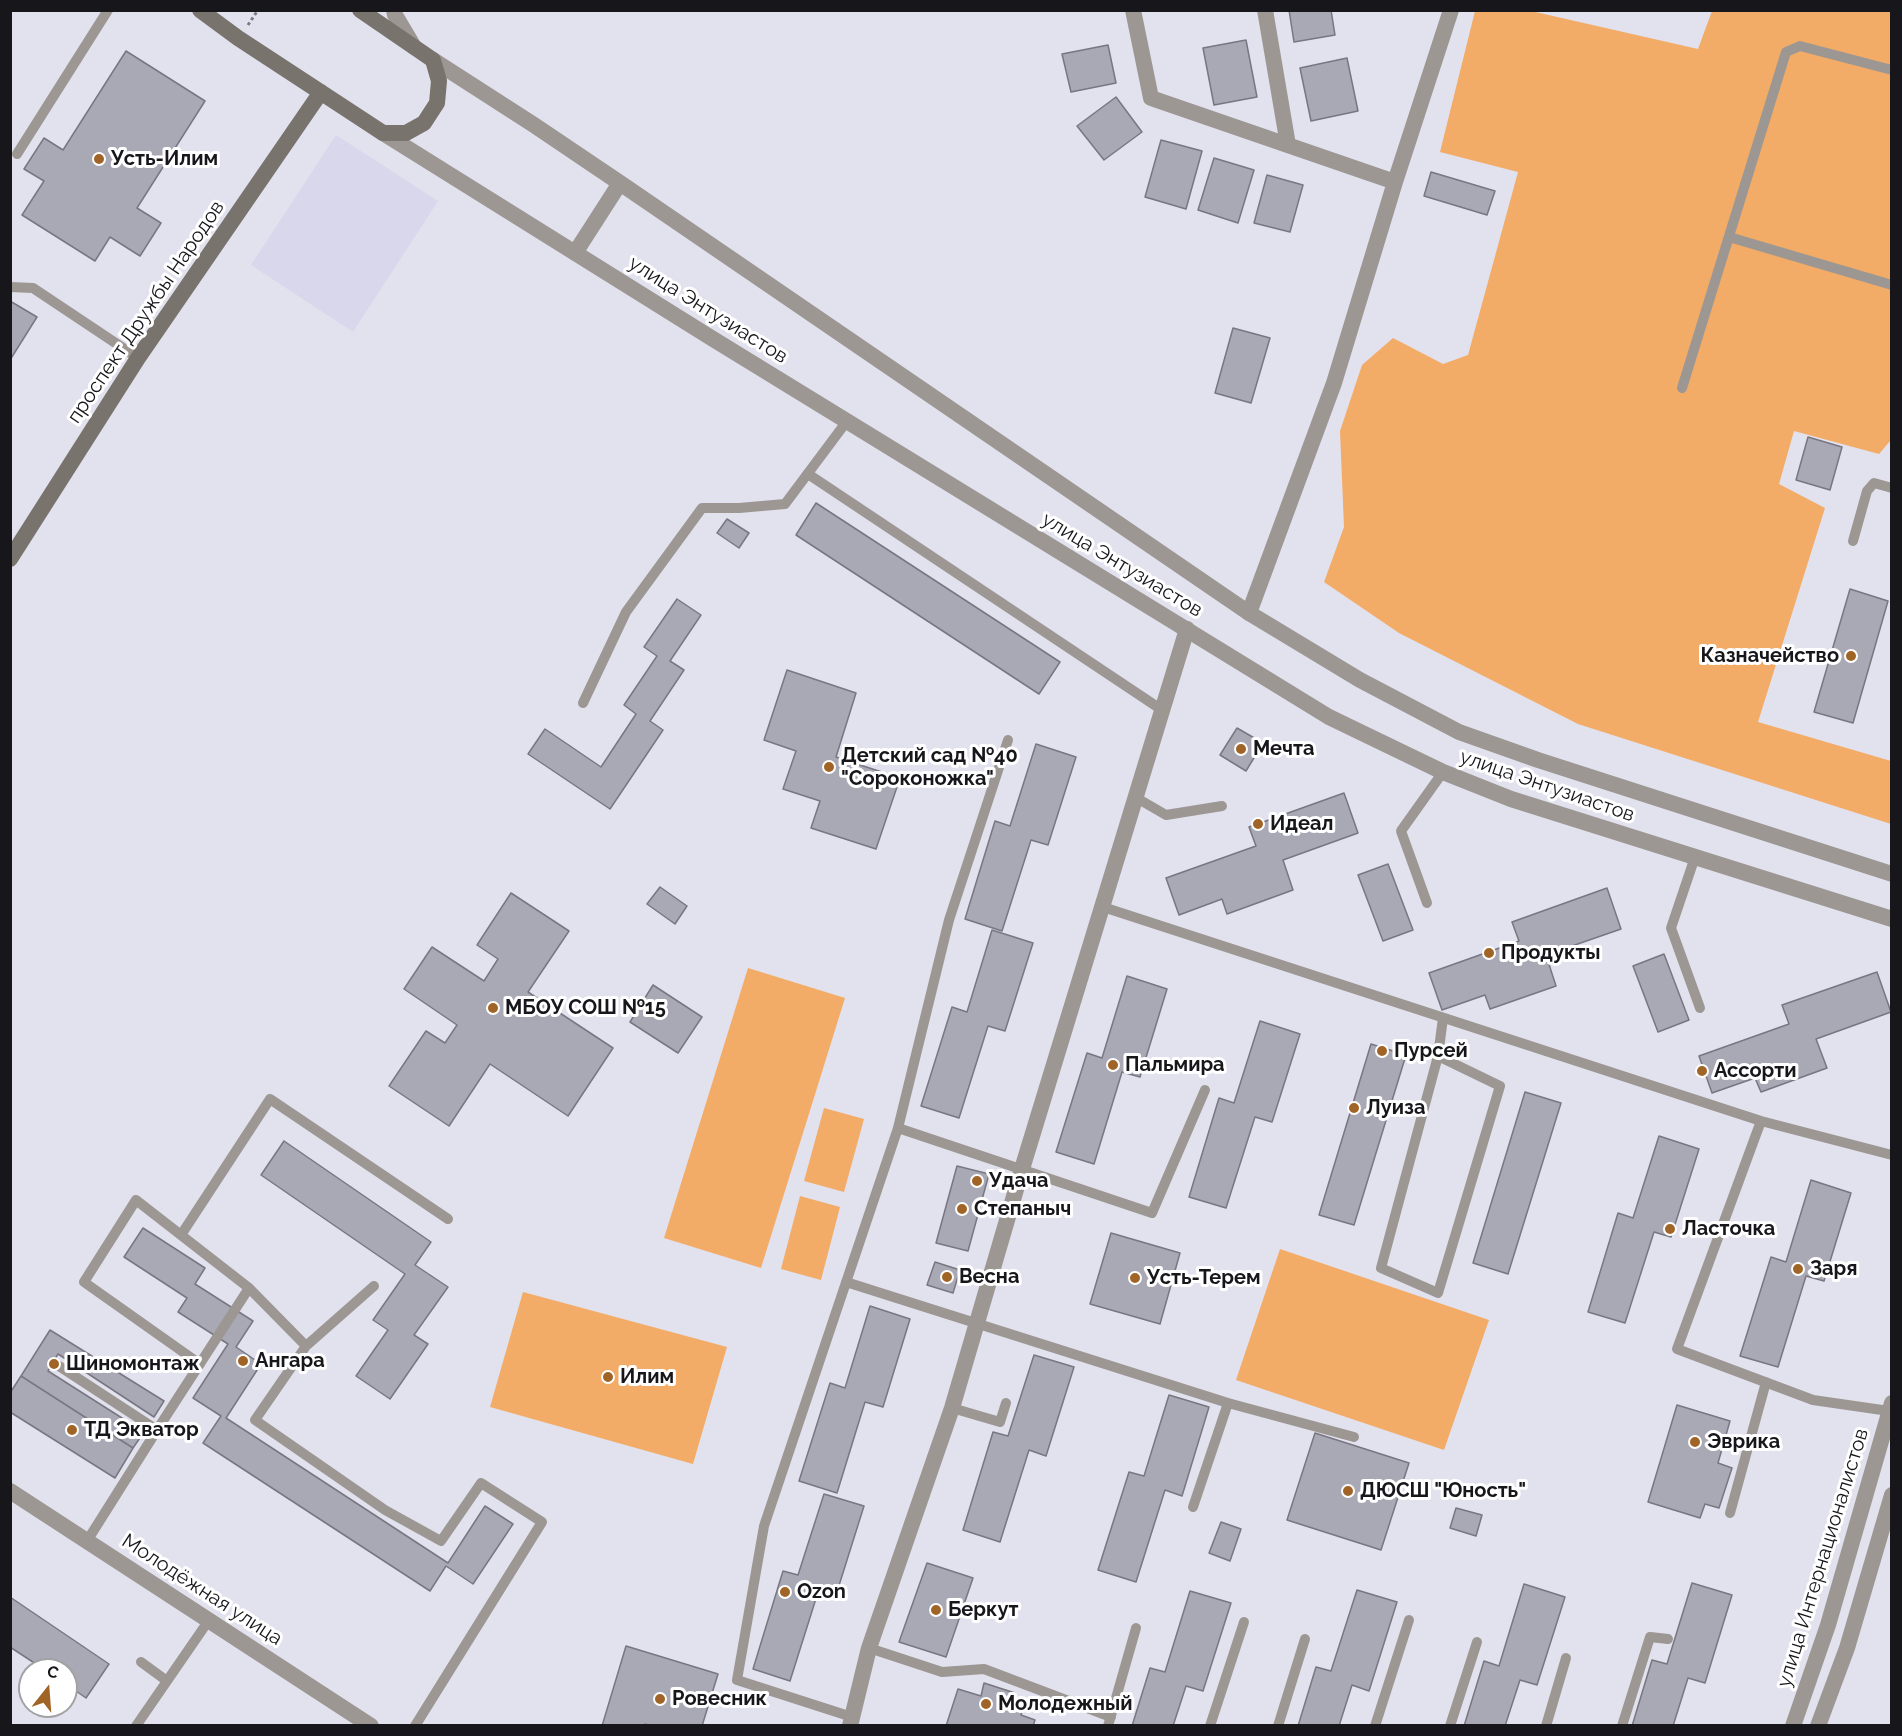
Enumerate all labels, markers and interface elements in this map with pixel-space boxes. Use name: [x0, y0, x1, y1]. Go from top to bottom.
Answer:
place label: Усть-Илим: [111, 147, 218, 171]
marker: Усть-Илим: [92, 152, 106, 166]
street label: проспект Дружбы Народов: [63, 196, 229, 428]
street label: улица Энтузиастов: [624, 251, 792, 369]
street label: улица Энтузиастов: [1037, 508, 1207, 622]
place label: Казначейство: [1700, 644, 1839, 668]
marker: Казначейство: [1844, 649, 1858, 663]
place label: Мечта: [1253, 737, 1314, 761]
marker: Мечта: [1234, 742, 1248, 756]
place label: Детский сад №40 "Сороконожка": [841, 744, 1018, 791]
street label: улица Энтузиастов: [1457, 745, 1637, 827]
marker: Детский сад №40 "Сороконожка": [822, 760, 836, 774]
place label: Идеал: [1270, 812, 1333, 836]
marker: Идеал: [1251, 817, 1265, 831]
place label: Продукты: [1501, 941, 1601, 965]
marker: Продукты: [1482, 946, 1496, 960]
place label: МБОУ СОШ №15: [505, 996, 666, 1020]
marker: МБОУ СОШ №15: [486, 1001, 500, 1015]
place label: Пурсей: [1394, 1039, 1468, 1063]
marker: Пурсей: [1375, 1044, 1389, 1058]
place label: Пальмира: [1125, 1053, 1225, 1077]
marker: Пальмира: [1106, 1058, 1120, 1072]
place label: Ассорти: [1714, 1059, 1796, 1083]
marker: Ассорти: [1695, 1064, 1709, 1078]
place label: Луиза: [1366, 1096, 1425, 1120]
marker: Луиза: [1347, 1101, 1361, 1115]
place label: Удача: [989, 1169, 1048, 1193]
marker: Удача: [970, 1174, 984, 1188]
place label: Степаныч: [974, 1197, 1071, 1221]
marker: Степаныч: [955, 1202, 969, 1216]
place label: Ласточка: [1682, 1217, 1775, 1241]
marker: Ласточка: [1663, 1222, 1677, 1236]
place label: Заря: [1810, 1257, 1857, 1281]
marker: Заря: [1791, 1262, 1805, 1276]
place label: Весна: [959, 1265, 1019, 1289]
place label: Усть-Терем: [1147, 1266, 1260, 1290]
marker: Весна: [940, 1270, 954, 1284]
marker: Усть-Терем: [1128, 1271, 1142, 1285]
place label: Ангара: [255, 1349, 325, 1373]
place label: Шиномонтаж: [66, 1352, 200, 1376]
marker: Ангара: [236, 1354, 250, 1368]
marker: Шиномонтаж: [47, 1357, 61, 1371]
place label: Илим: [620, 1365, 674, 1389]
marker: Илим: [601, 1370, 615, 1384]
place label: ТД Экватор: [84, 1418, 199, 1442]
marker: ТД Экватор: [65, 1423, 79, 1437]
street label: улица Интернационалистов: [1772, 1426, 1874, 1690]
place label: Эврика: [1707, 1430, 1780, 1454]
marker: Эврика: [1688, 1435, 1702, 1449]
place label: ДЮСШ "Юность": [1360, 1479, 1526, 1503]
marker: ДЮСШ "Юность": [1341, 1484, 1355, 1498]
street label: Молодёжная улица: [117, 1529, 287, 1651]
place label: Ozon: [797, 1580, 846, 1604]
marker: Ozon: [778, 1585, 792, 1599]
place label: Беркут: [948, 1598, 1018, 1622]
marker: Беркут: [929, 1603, 943, 1617]
north arrow: [18, 1658, 78, 1718]
text: С: [45, 1662, 61, 1683]
place label: Ровесник: [672, 1687, 767, 1711]
marker: Ровесник: [653, 1692, 667, 1706]
place label: Молодежный: [998, 1692, 1133, 1716]
marker: Молодежный: [979, 1697, 993, 1711]

